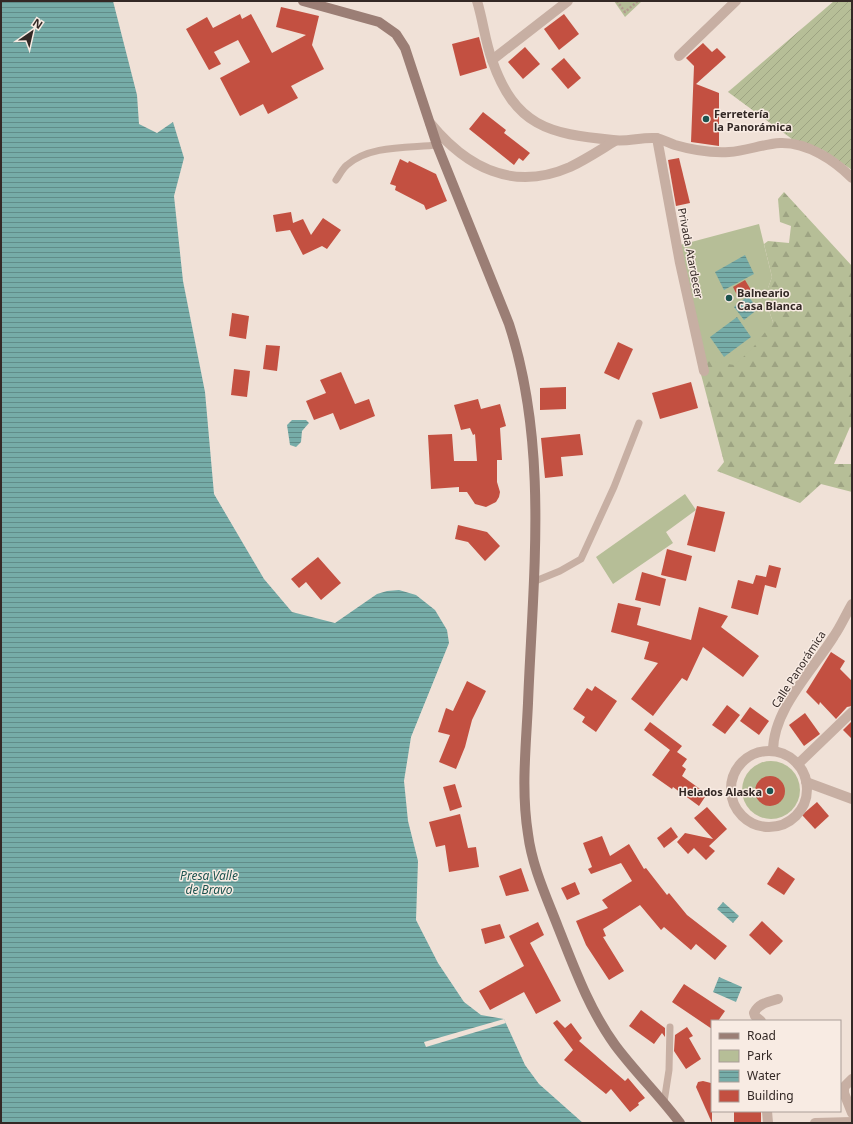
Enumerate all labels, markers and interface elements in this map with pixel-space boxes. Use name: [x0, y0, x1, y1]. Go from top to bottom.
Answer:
north arrow: [12, 12, 52, 52]
text: N: [30, 15, 46, 32]
place label: Ferretería la Panorámica: [714, 106, 792, 134]
marker: Ferretería la Panorámica: [701, 114, 711, 124]
street label: Privada Atardecer: [675, 206, 707, 300]
place label: Balneario Casa Blanca: [737, 285, 802, 313]
marker: Balneario Casa Blanca: [724, 293, 734, 303]
street label: Calle Panorámica: [767, 628, 829, 710]
place label: Helados Alaska: [679, 784, 762, 799]
marker: Helados Alaska: [765, 786, 775, 796]
water label: Presa Valle de Bravo: [180, 867, 238, 898]
legend: [711, 1020, 841, 1112]
text: Road: [747, 1027, 776, 1044]
text: Park: [747, 1047, 773, 1064]
text: Water: [747, 1067, 781, 1084]
text: Building: [747, 1087, 794, 1104]

